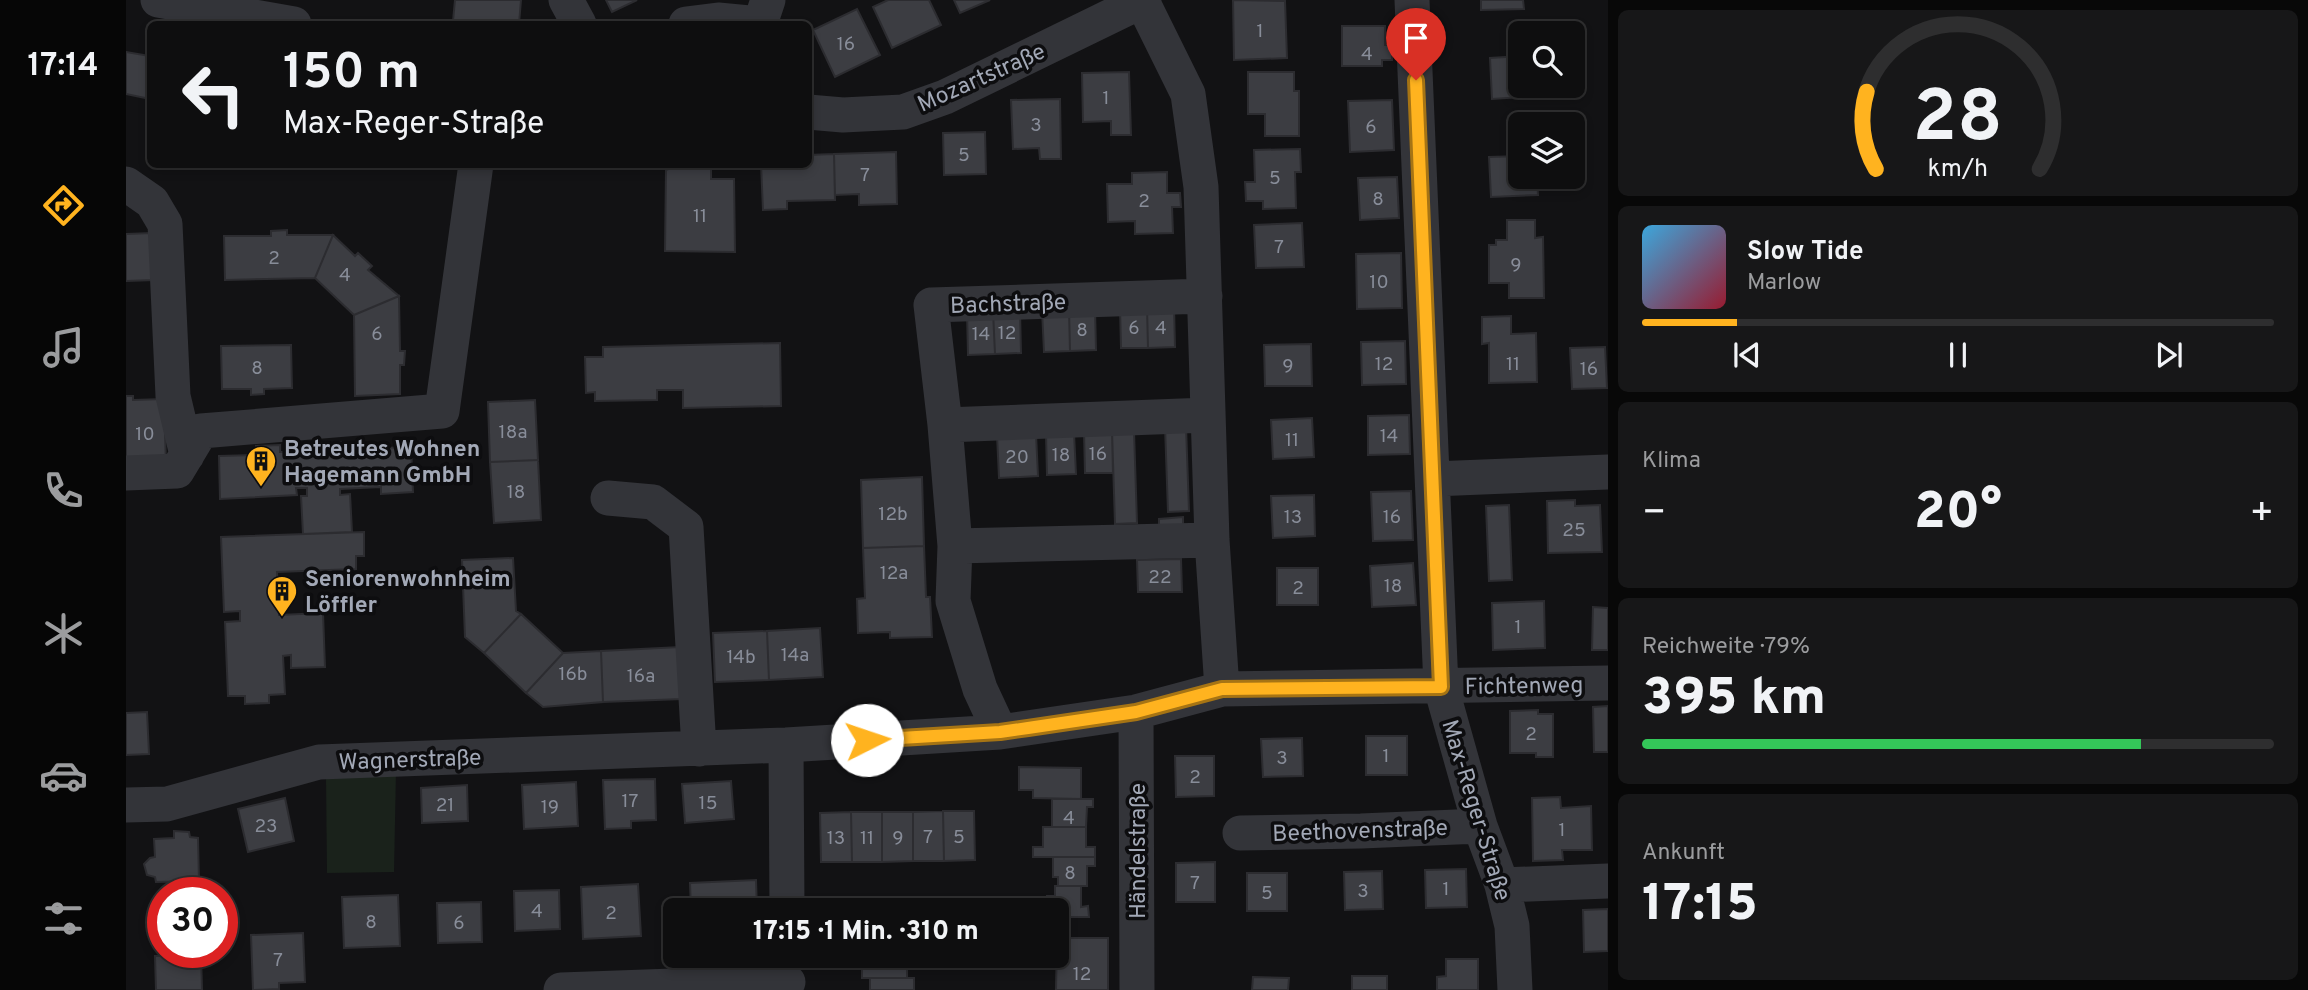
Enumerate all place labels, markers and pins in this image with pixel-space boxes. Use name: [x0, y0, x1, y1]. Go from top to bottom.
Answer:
pin: [1386, 8, 1446, 80]
place label: Betreutes Wohnen Hagemann GmbH: [284, 436, 480, 491]
building icon: Betreutes Wohnen Hagemann GmbH: [244, 444, 278, 488]
place label: Seniorenwohnheim Löffler: [305, 566, 511, 621]
building icon: Seniorenwohnheim Löffler: [265, 574, 299, 618]

